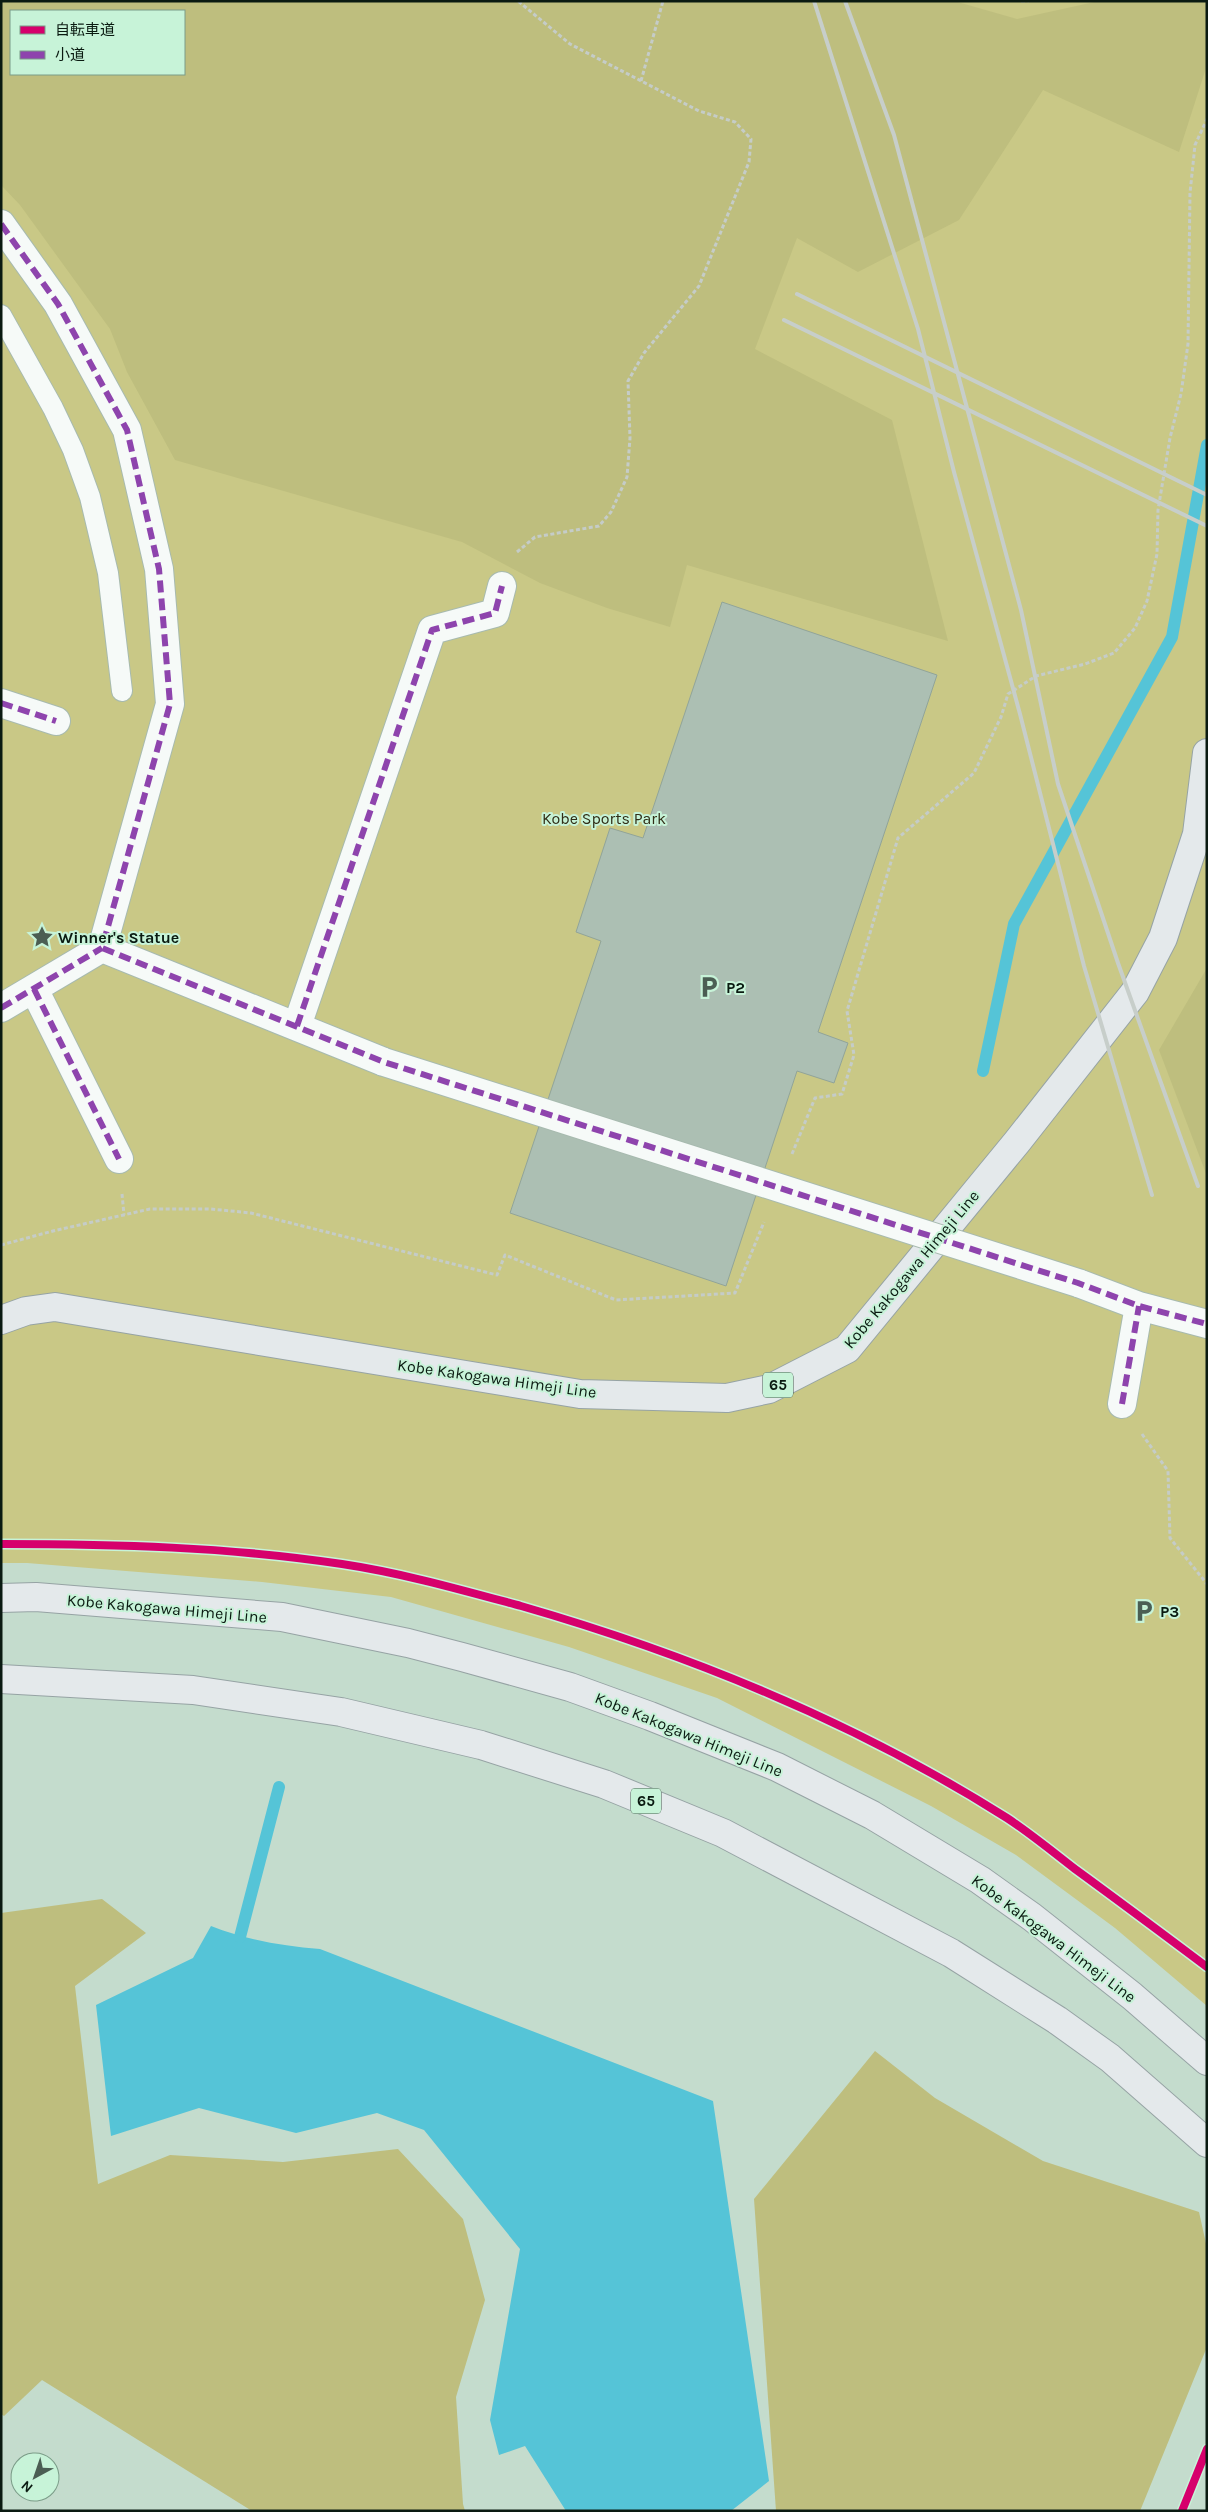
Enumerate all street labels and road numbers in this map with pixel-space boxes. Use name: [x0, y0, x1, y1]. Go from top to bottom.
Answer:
street label: Kobe Kakogawa Himeji Line: [840, 1186, 983, 1352]
street label: Kobe Kakogawa Himeji Line: [396, 1355, 598, 1402]
road number: 65: [763, 1372, 793, 1398]
street label: Kobe Kakogawa Himeji Line: [66, 1590, 268, 1627]
street label: Kobe Kakogawa Himeji Line: [592, 1688, 785, 1781]
road number: 65: [631, 1788, 661, 1814]
street label: Kobe Kakogawa Himeji Line: [968, 1870, 1140, 2006]

